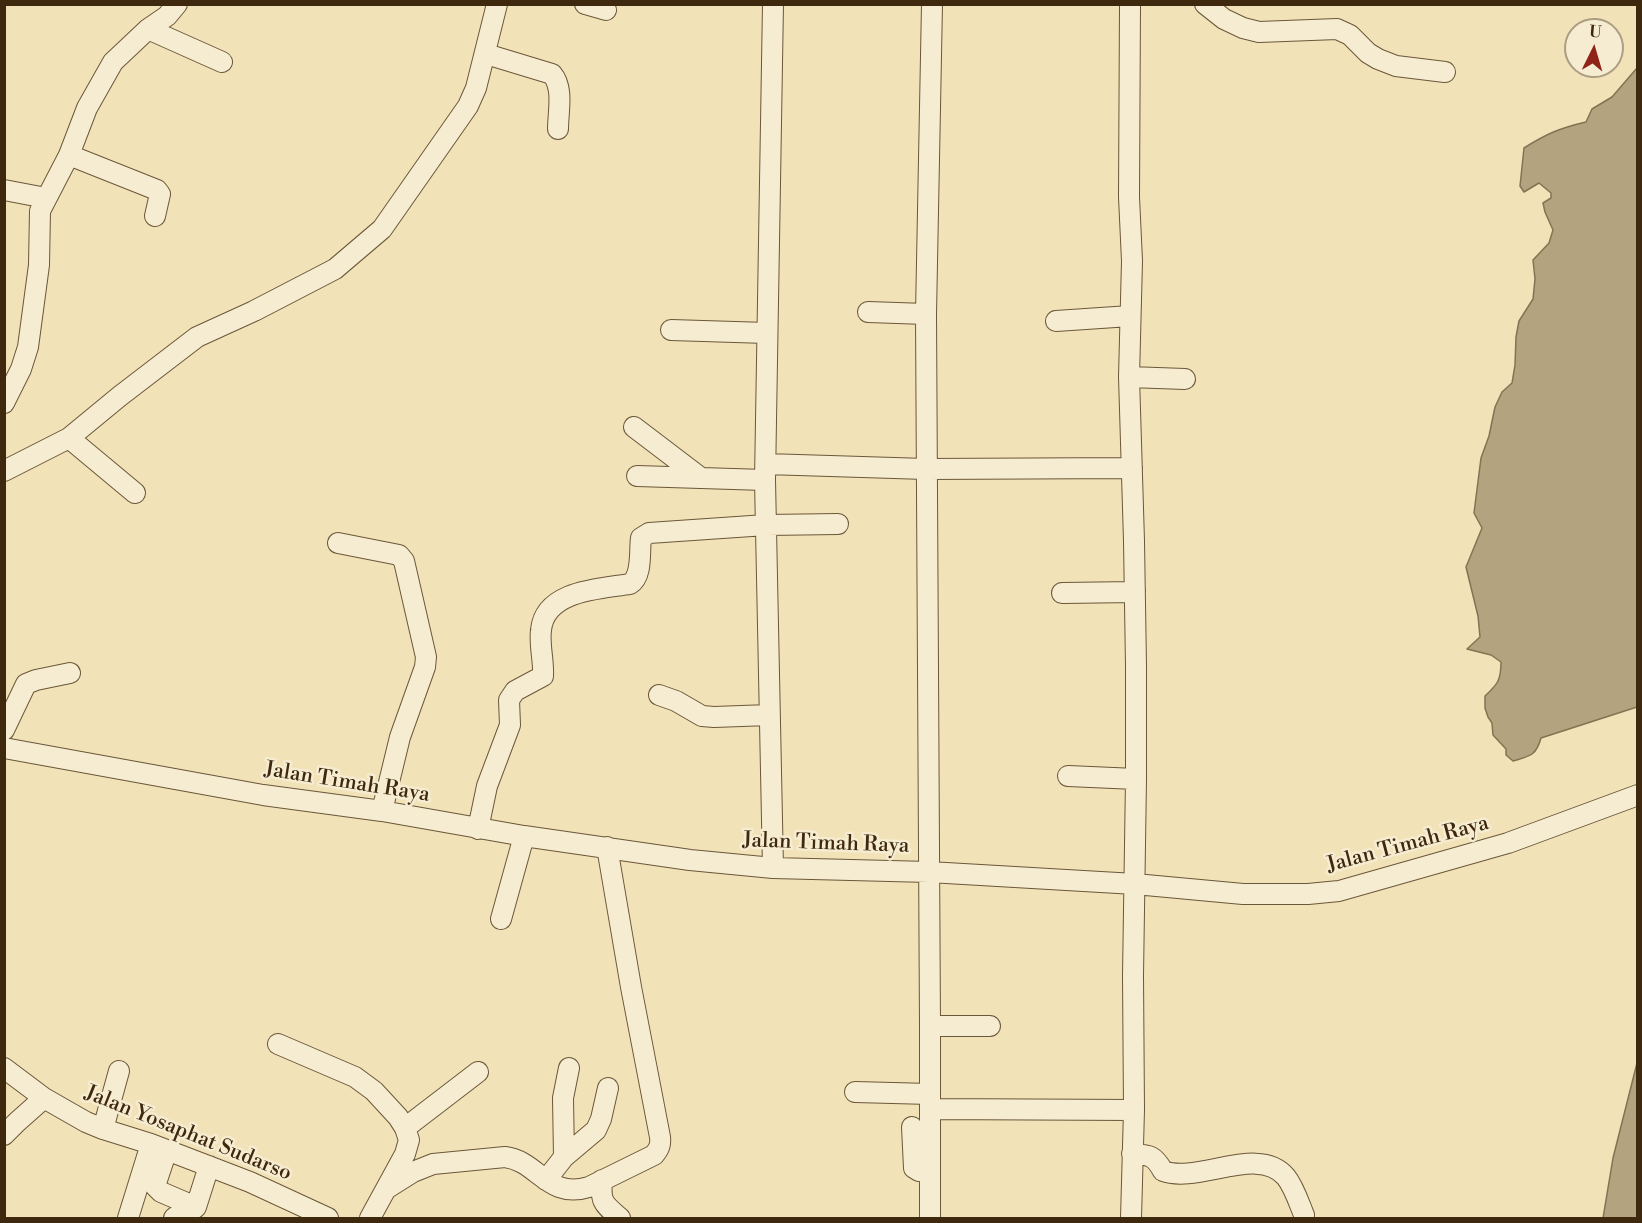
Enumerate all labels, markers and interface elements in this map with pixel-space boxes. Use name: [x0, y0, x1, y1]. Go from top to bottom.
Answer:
north arrow: [1564, 18, 1624, 78]
text: U: [1588, 22, 1602, 43]
street label: Jalan Timah Raya: [263, 758, 431, 808]
street label: Jalan Timah Raya: [1324, 811, 1492, 879]
street label: Jalan Timah Raya: [742, 828, 910, 860]
street label: Jalan Yosaphat Sudarso: [81, 1081, 295, 1187]

